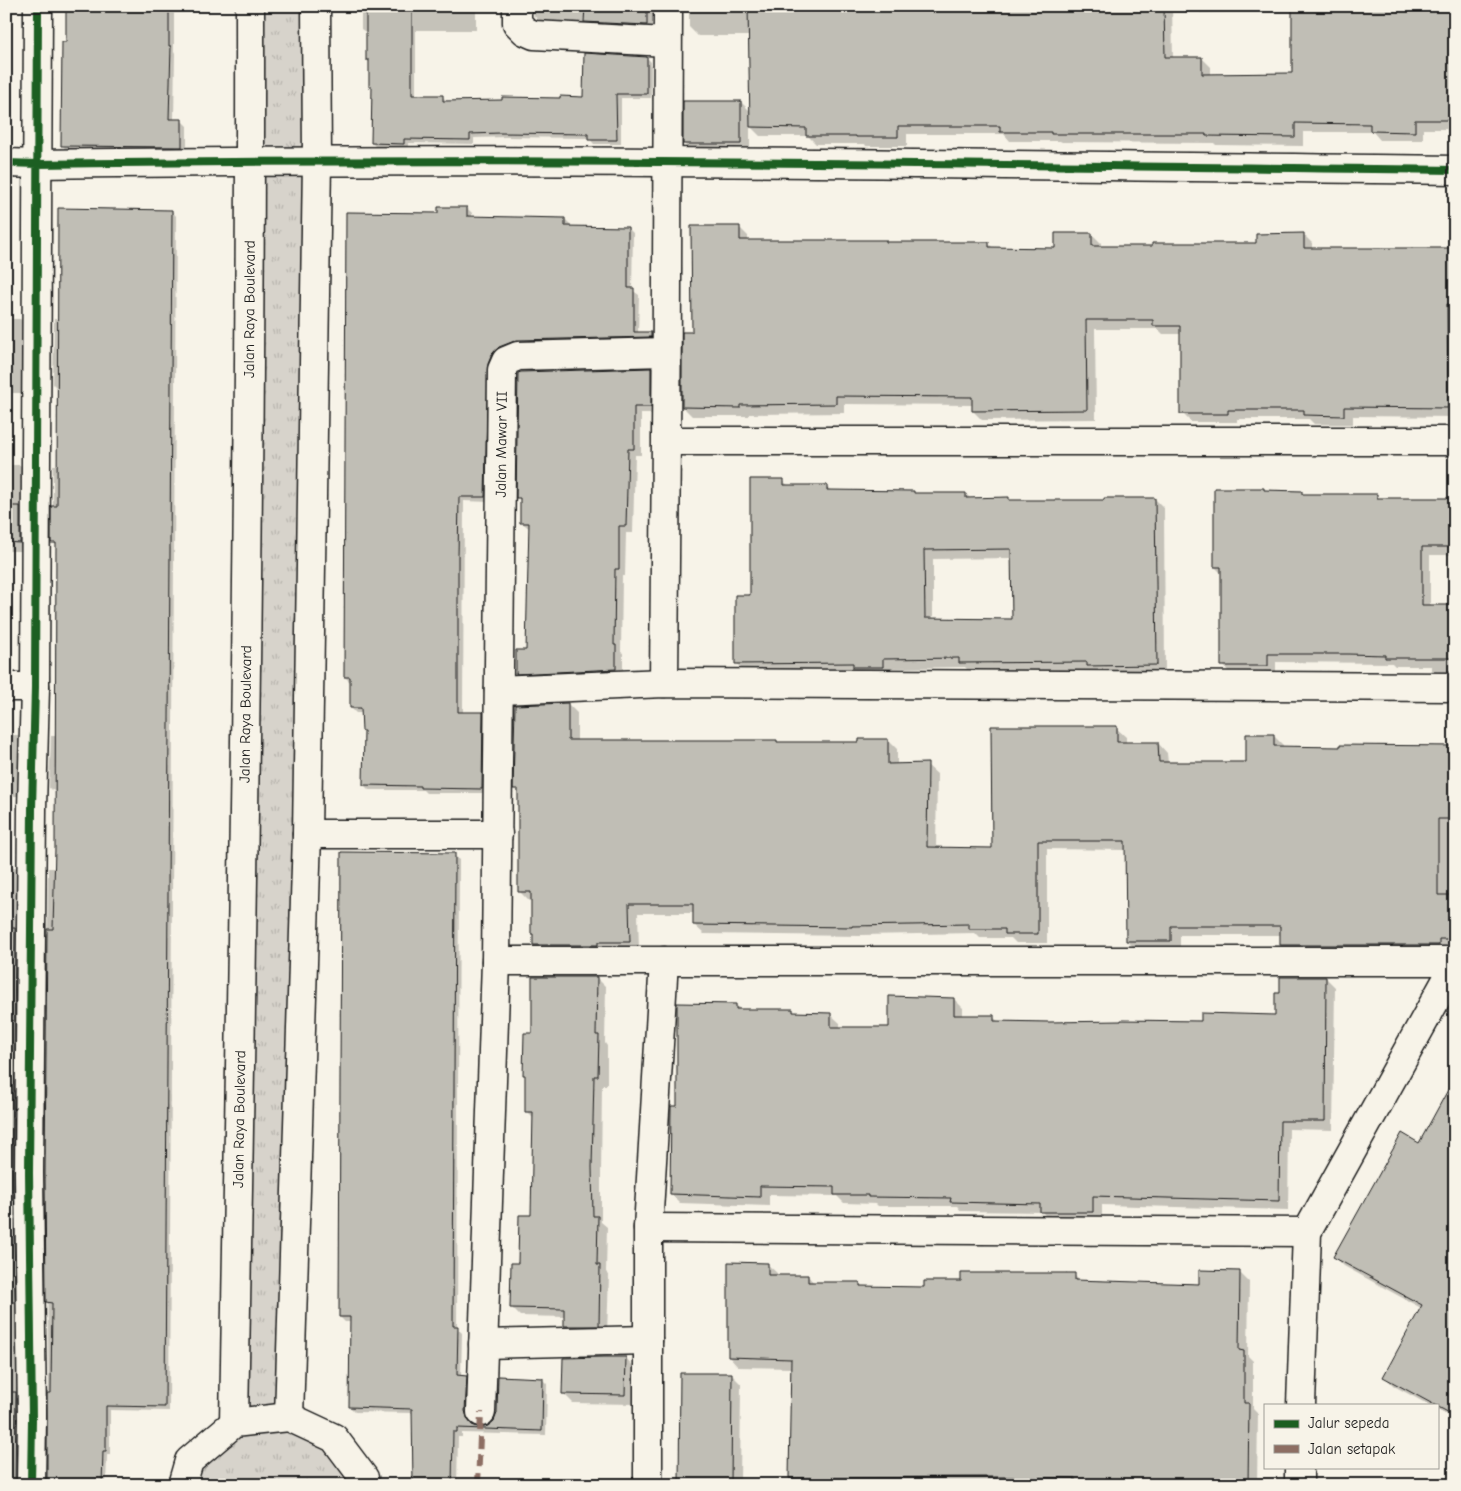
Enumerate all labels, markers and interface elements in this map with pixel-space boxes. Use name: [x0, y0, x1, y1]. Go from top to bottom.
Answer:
street label: Jalan Raya Boulevard: [240, 240, 259, 378]
street label: Jalan Mawar VII: [492, 391, 511, 498]
street label: Jalan Raya Boulevard: [235, 645, 255, 783]
street label: Jalan Raya Boulevard: [229, 1050, 249, 1188]
legend: [1264, 1404, 1438, 1468]
text: Jalur sepeda: [1308, 1414, 1389, 1432]
text: Jalan setapak: [1308, 1440, 1396, 1458]

